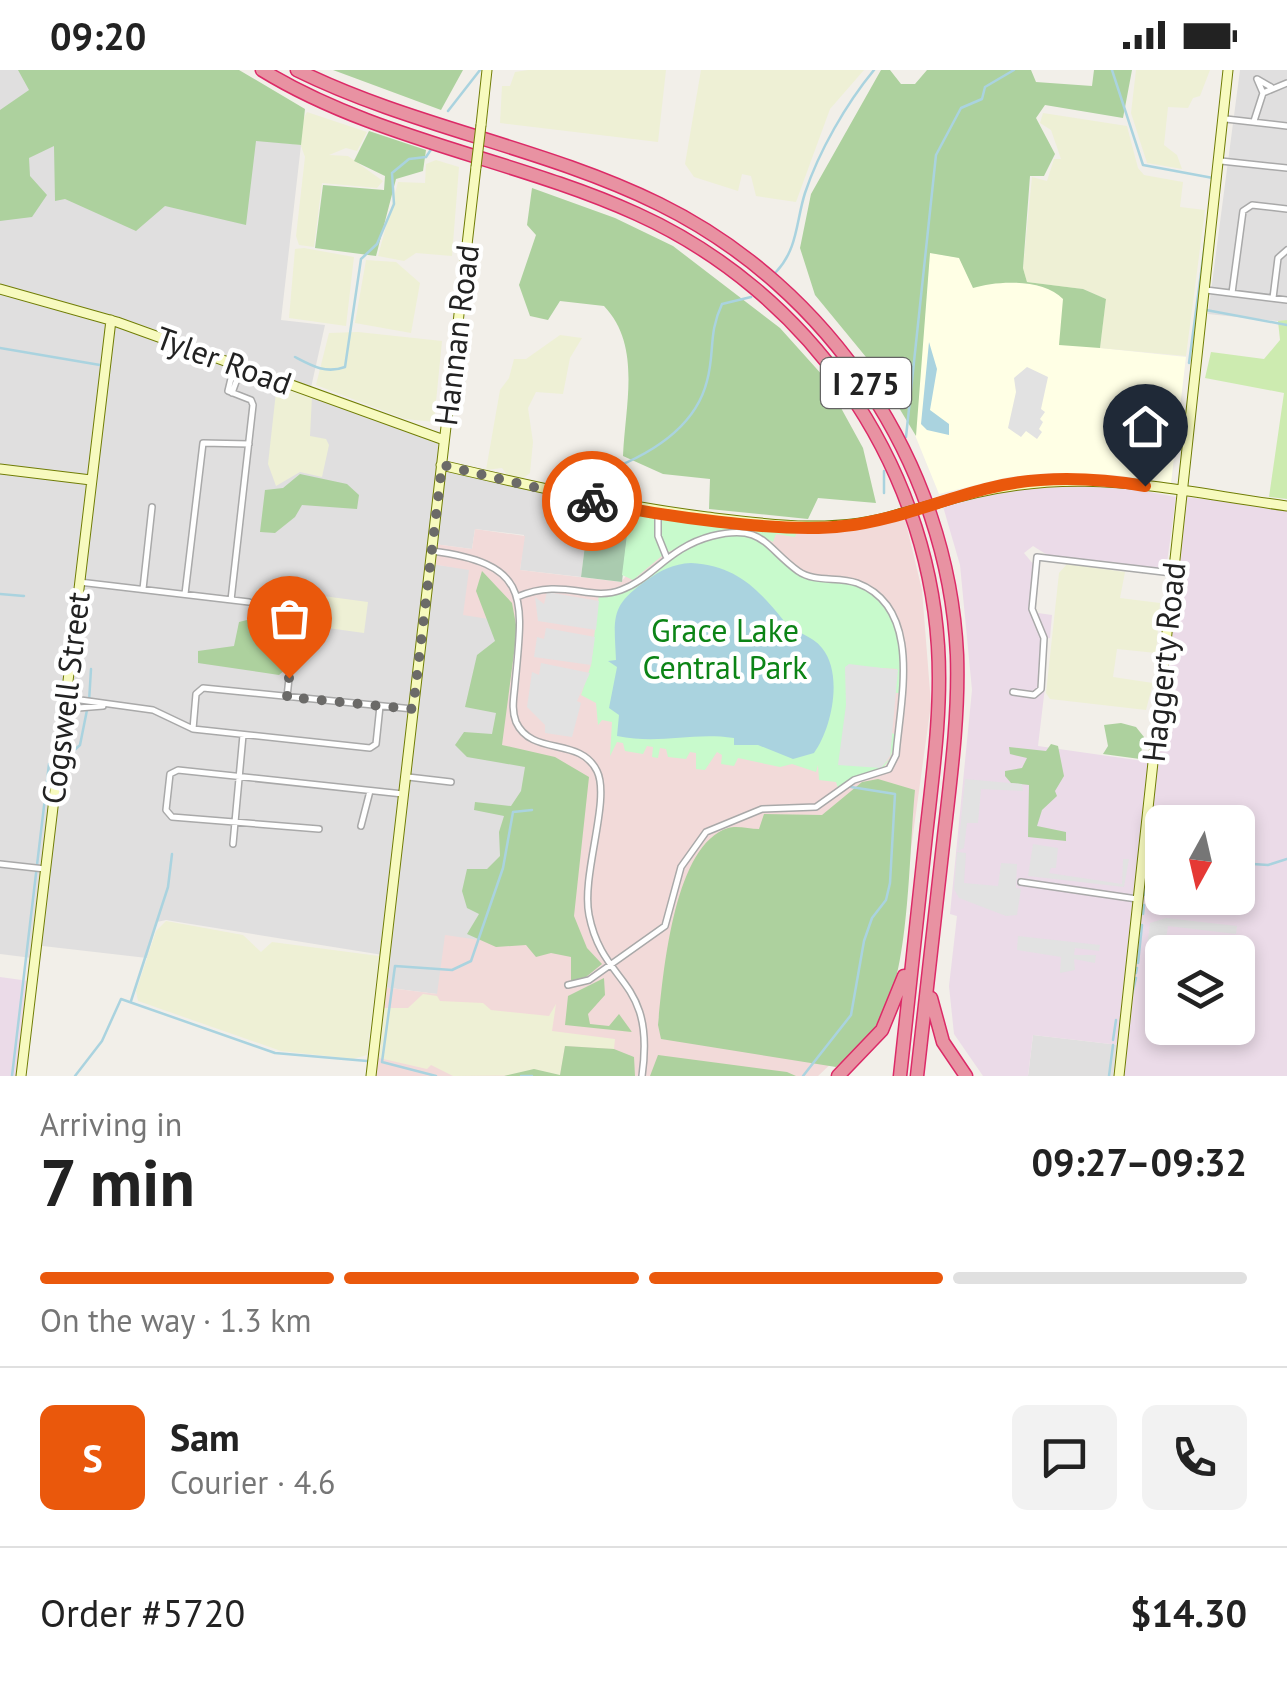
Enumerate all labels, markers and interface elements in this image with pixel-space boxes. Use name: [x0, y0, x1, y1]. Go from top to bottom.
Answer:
text: 09:20: [50, 11, 146, 60]
street label: Hannan Road: [424, 242, 488, 428]
street label: Tyler Road: [150, 316, 298, 404]
road number: I 275: [821, 358, 911, 408]
pin: [1103, 384, 1188, 487]
icon: home: [1118, 399, 1173, 454]
courier: [542, 451, 642, 551]
icon: bike: [565, 474, 620, 529]
street label: Haggerty Road: [1132, 560, 1194, 764]
pin: [247, 576, 332, 679]
street label: Cogswell Street: [31, 589, 99, 806]
icon: bag: [262, 591, 317, 646]
park label: Grace Lake Central Park: [642, 609, 808, 688]
north arrow: [1145, 805, 1255, 915]
map controls: [1145, 805, 1255, 1045]
button: layers: [1145, 935, 1255, 1045]
text: Arriving in: [40, 1103, 182, 1145]
text: 09:27–09:32: [1032, 1137, 1247, 1186]
text: 7 min: [40, 1140, 195, 1224]
text: On the way · 1.3 km: [40, 1299, 311, 1341]
button: chat: [1012, 1405, 1117, 1510]
button: phone: [1142, 1405, 1247, 1510]
text: Sam: [170, 1412, 240, 1461]
text: S: [82, 1433, 103, 1482]
text: Courier · 4.6: [170, 1461, 336, 1503]
text: Order #5720: [40, 1588, 245, 1637]
text: $14.30: [1130, 1588, 1247, 1637]

